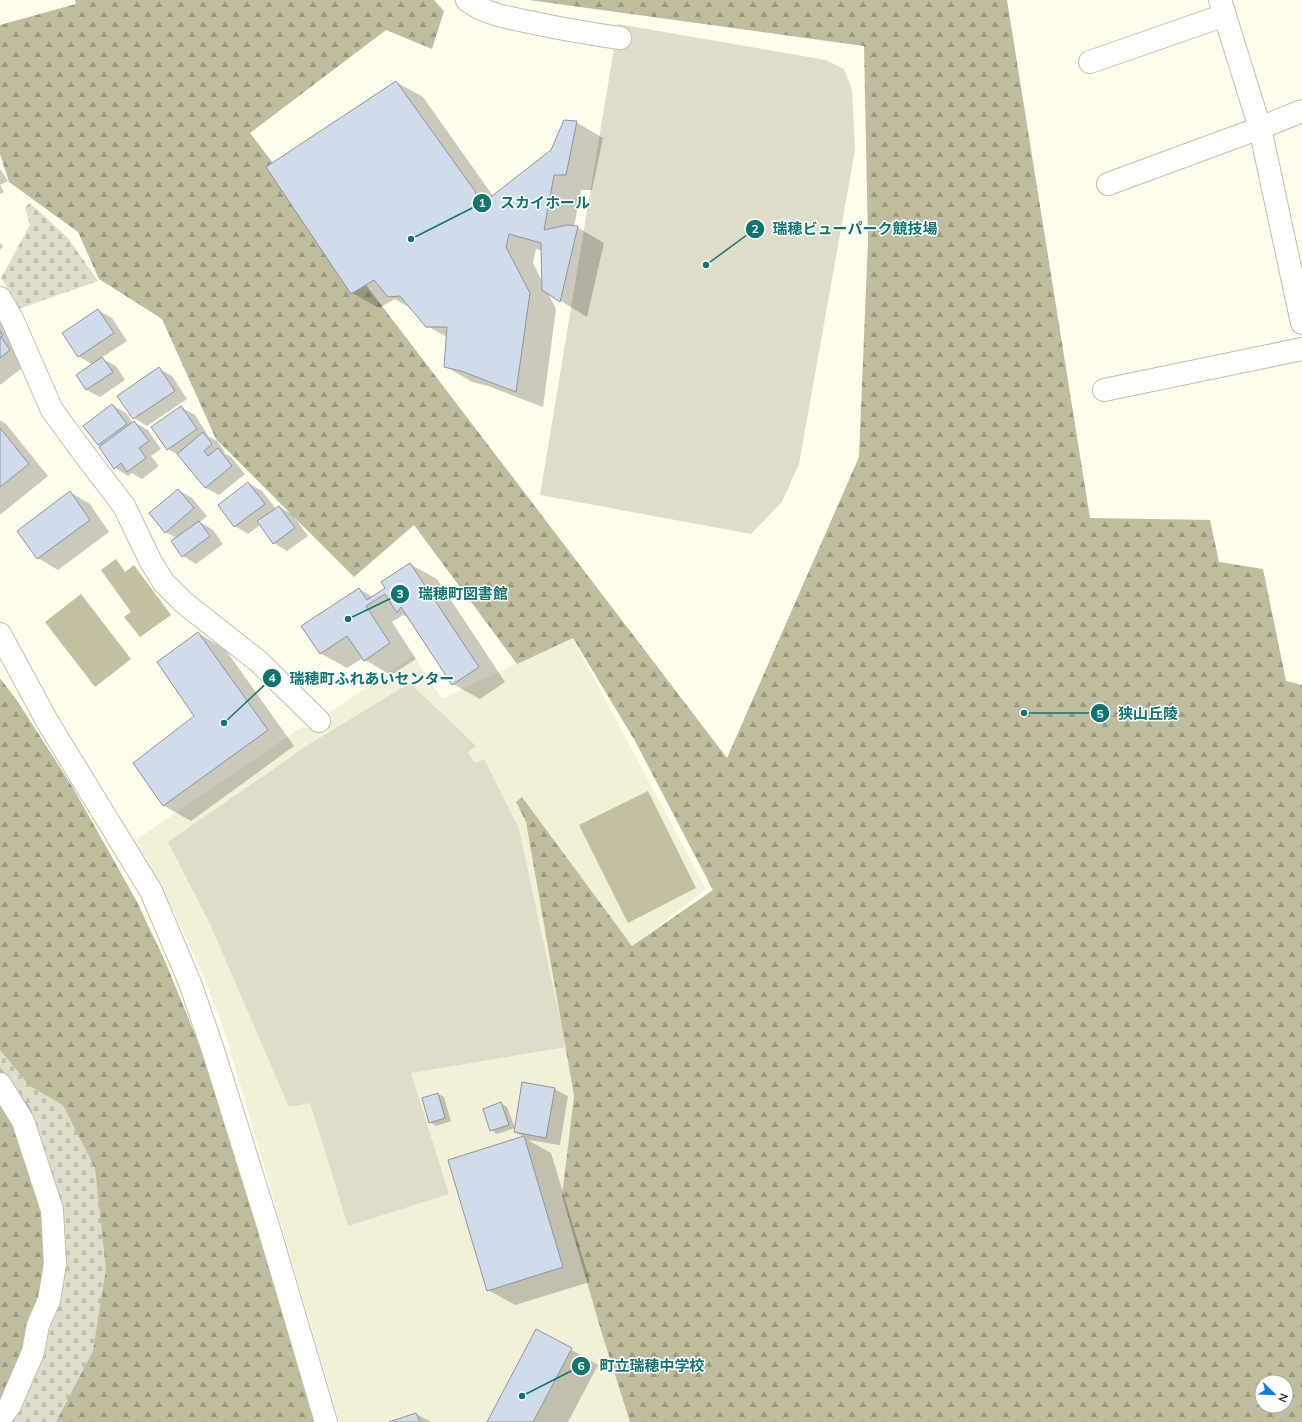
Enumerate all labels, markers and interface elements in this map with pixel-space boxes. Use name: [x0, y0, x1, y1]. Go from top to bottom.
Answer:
callout: スカイホール: [472, 189, 598, 216]
text: スカイホール: [500, 193, 590, 212]
text: 1: [478, 195, 486, 210]
callout: 瑞穂ビューパーク競技場: [745, 215, 946, 242]
text: 瑞穂ビューパーク競技場: [773, 219, 937, 238]
text: 2: [751, 221, 759, 236]
callout: 瑞穂町図書館: [390, 580, 516, 607]
text: 瑞穂町図書館: [418, 584, 508, 603]
text: 3: [396, 586, 404, 601]
callout: 瑞穂町ふれあいセンター: [262, 665, 463, 692]
text: 瑞穂町ふれあいセンター: [289, 669, 455, 688]
text: 4: [268, 670, 276, 685]
callout: 狭山丘陵: [1090, 700, 1186, 727]
text: 狭山丘陵: [1118, 704, 1178, 723]
text: 5: [1096, 706, 1104, 721]
callout: 町立瑞穂中学校: [571, 1353, 712, 1380]
text: 町立瑞穂中学校: [599, 1356, 705, 1375]
text: 6: [577, 1358, 585, 1373]
north arrow: [1254, 1374, 1294, 1414]
text: N: [1275, 1391, 1291, 1404]

